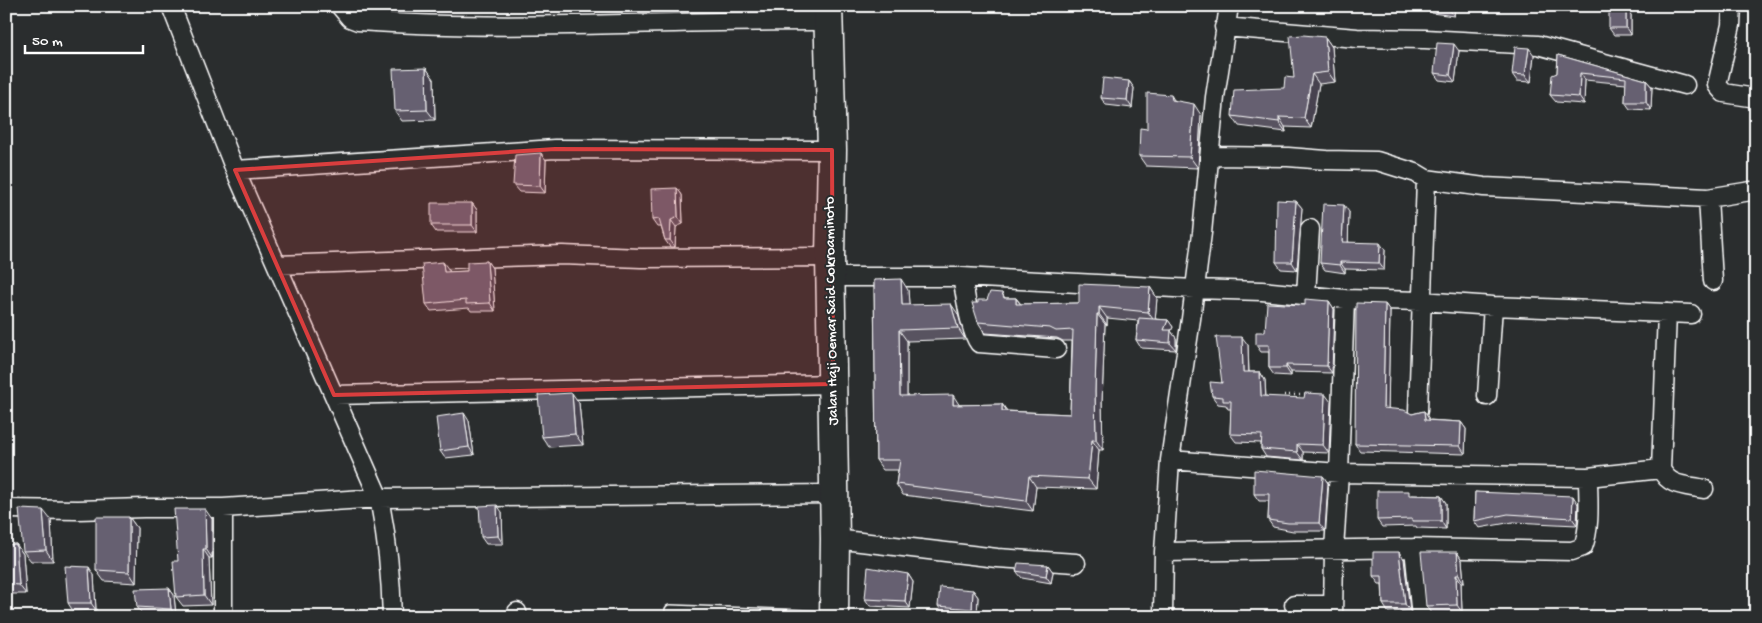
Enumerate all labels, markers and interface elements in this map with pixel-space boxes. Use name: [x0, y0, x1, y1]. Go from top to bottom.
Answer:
scale bar: [25, 22, 142, 54]
text: 50 m: [32, 33, 63, 51]
street label: Jalan Haji Oemar Said Cokroaminoto: [821, 196, 843, 426]

